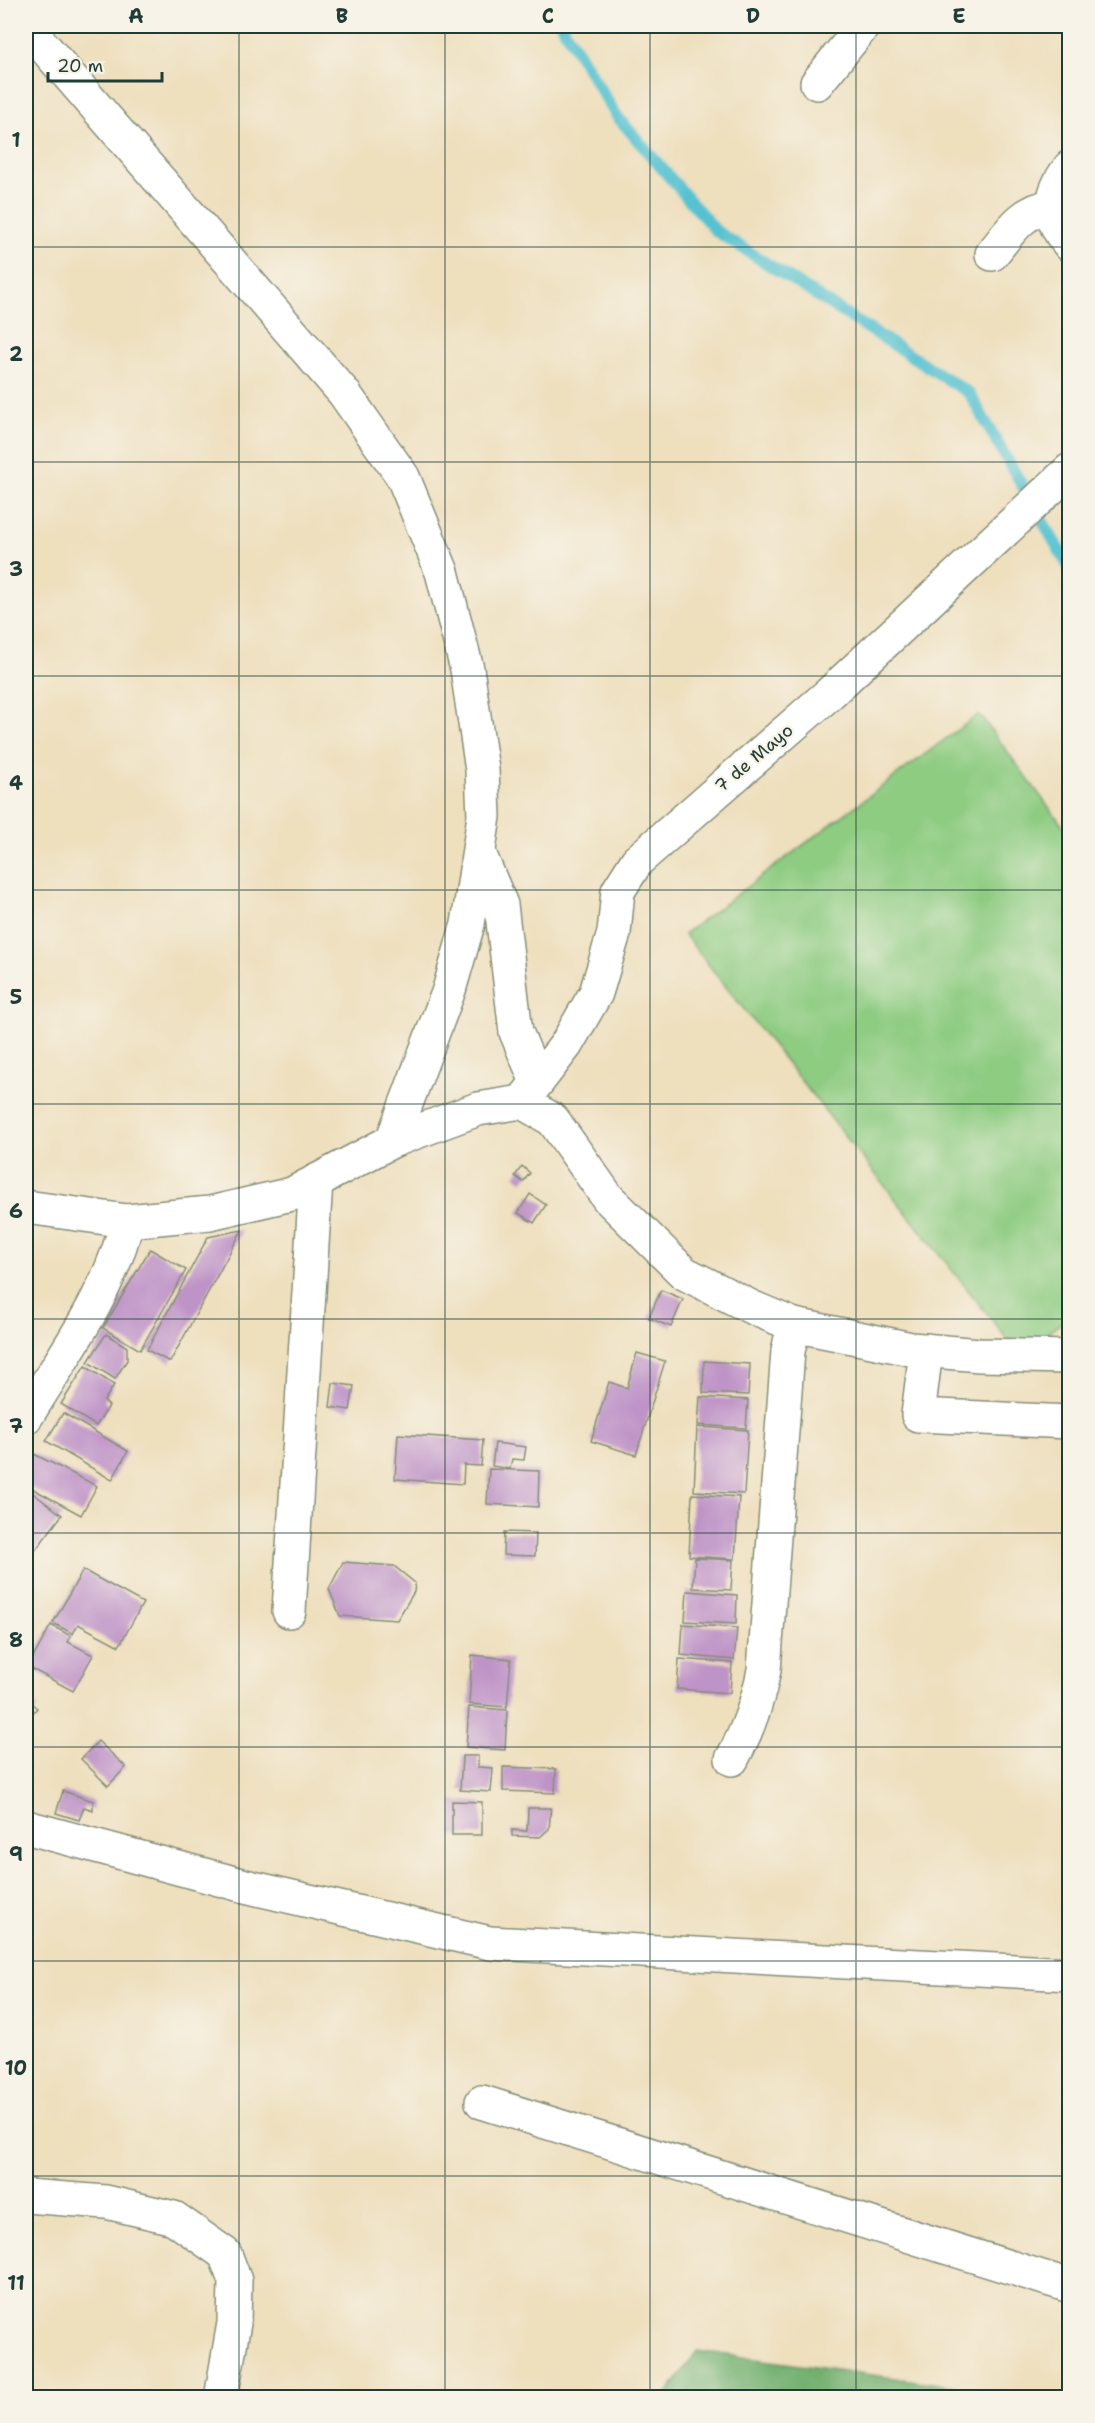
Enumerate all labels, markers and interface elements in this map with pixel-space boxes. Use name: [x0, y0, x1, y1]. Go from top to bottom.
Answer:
text: A: [128, 3, 144, 29]
text: B: [336, 3, 348, 29]
text: C: [542, 3, 554, 29]
text: D: [746, 3, 760, 29]
text: E: [952, 3, 966, 29]
scale bar: [48, 45, 162, 83]
text: 20 m: [57, 54, 103, 78]
text: 1: [11, 127, 21, 153]
text: 2: [9, 341, 23, 367]
text: 3: [9, 556, 23, 582]
street label: 7 de Mayo: [710, 718, 798, 798]
text: 4: [9, 770, 23, 796]
text: 5: [10, 984, 22, 1010]
text: 6: [9, 1198, 23, 1224]
text: 7: [9, 1413, 23, 1439]
text: 8: [9, 1627, 23, 1653]
text: 9: [9, 1841, 23, 1867]
text: 10: [5, 2055, 27, 2081]
text: 11: [7, 2270, 25, 2296]

